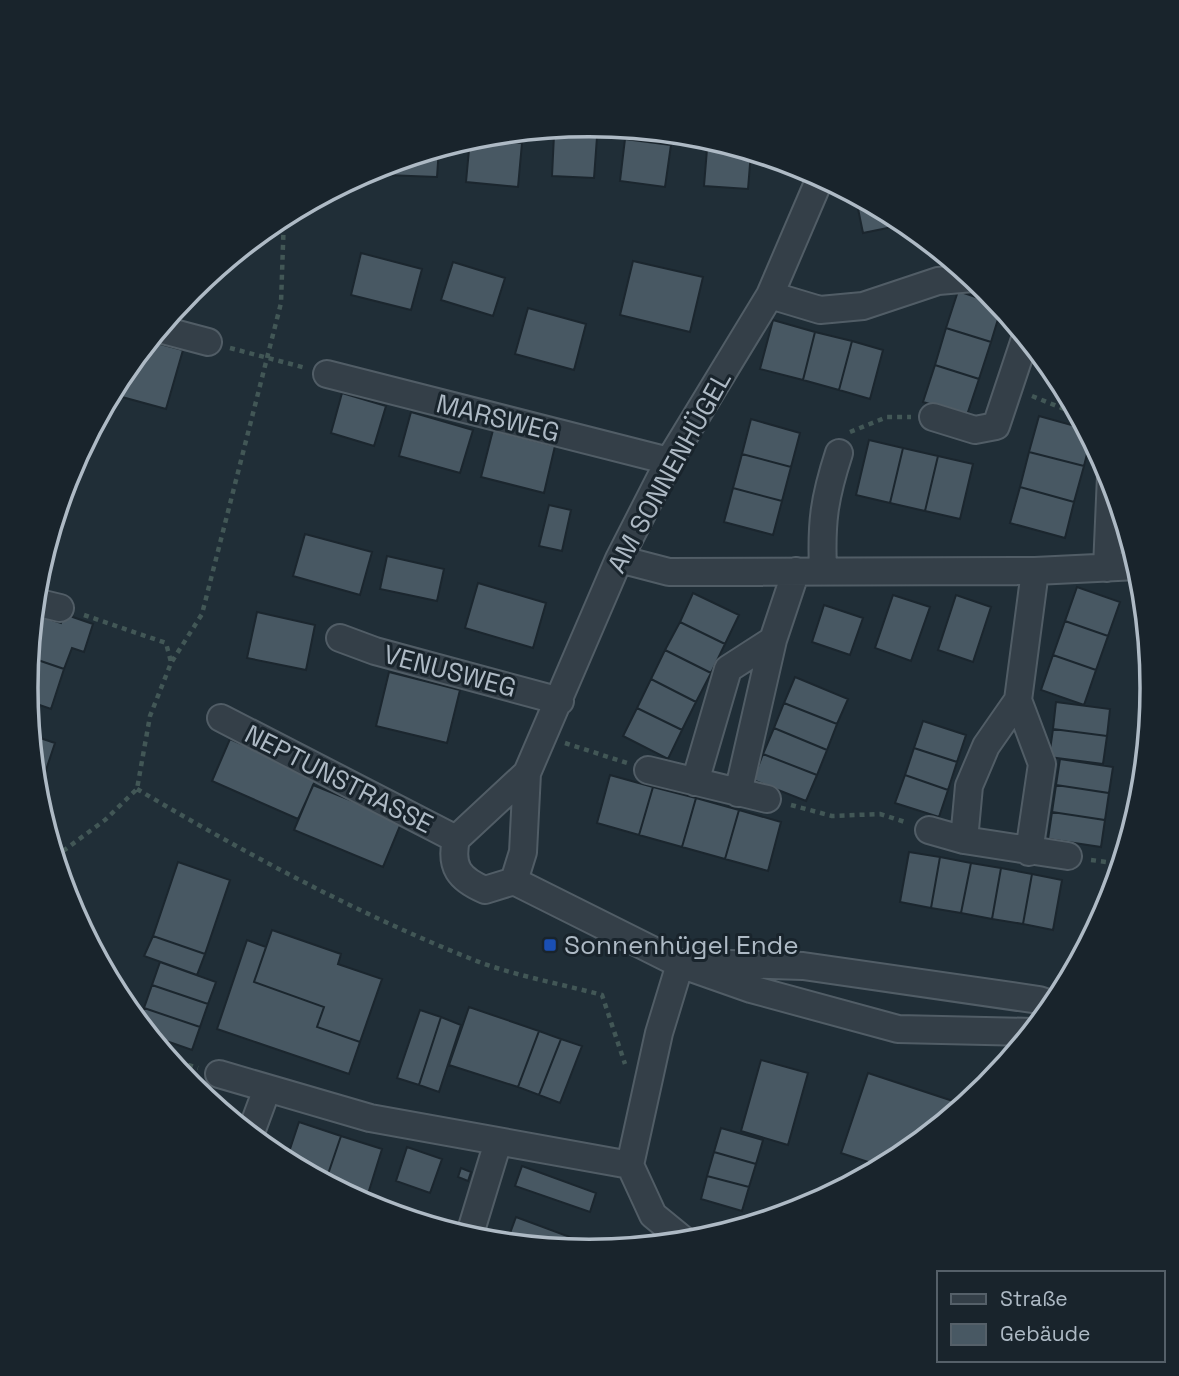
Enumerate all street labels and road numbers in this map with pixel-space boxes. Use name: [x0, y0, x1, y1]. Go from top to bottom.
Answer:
street label: AM SONNENHÜGEL: [599, 365, 739, 579]
street label: MARSWEG: [433, 386, 563, 450]
street label: VENUSWEG: [380, 637, 520, 705]
street label: NEPTUNSTRASSE: [239, 717, 439, 841]

